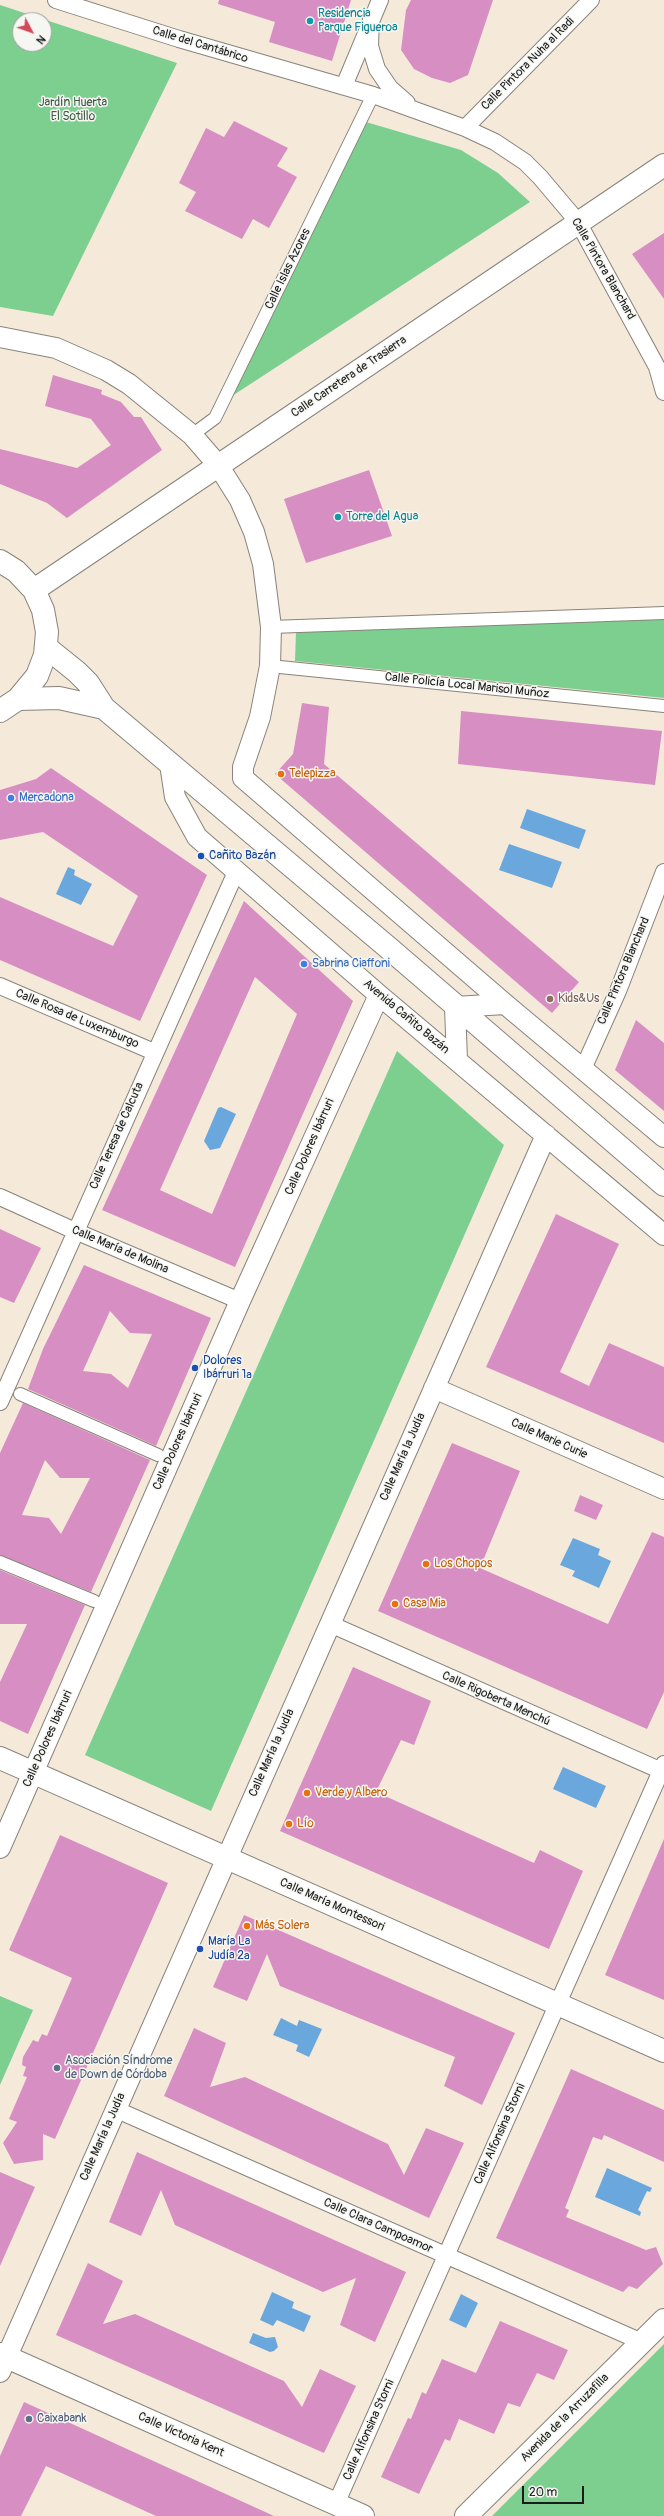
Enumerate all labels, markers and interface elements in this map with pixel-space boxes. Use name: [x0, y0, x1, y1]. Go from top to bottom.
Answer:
place label: Residencia Parque Figueroa: [318, 7, 398, 35]
north arrow: [12, 12, 52, 52]
street label: Calle Pintora Nuha al Radi: [478, 14, 578, 114]
marker: Residencia Parque Figueroa: [305, 16, 315, 26]
street label: Calle del Cantábrico: [150, 24, 250, 66]
text: N: [33, 32, 48, 47]
park label: Jardín Huerta El Sotillo: [39, 96, 107, 124]
street label: Calle Pintora Blanchard: [568, 216, 638, 322]
street label: Calle Islas Azores: [262, 226, 314, 312]
street label: Calle Carretera de Trasierra: [289, 333, 409, 421]
place label: Torre del Agua: [346, 510, 418, 524]
marker: Torre del Agua: [333, 512, 343, 522]
street label: Calle Policía Local Marisol Muñoz: [384, 670, 550, 702]
place label: Telepizza: [289, 767, 336, 781]
marker: Telepizza: [276, 769, 286, 779]
place label: Mercadona: [19, 791, 74, 805]
marker: Mercadona: [6, 793, 16, 803]
place label: Cañito Bazán: [209, 849, 276, 863]
marker: Cañito Bazán: [196, 851, 206, 861]
street label: Calle Pintora Blanchard: [595, 915, 653, 1027]
place label: Sabrina Ciaffoni: [312, 957, 390, 971]
marker: Sabrina Ciaffoni: [299, 959, 309, 969]
street label: Avenida Cañito Bazán: [360, 977, 452, 1057]
street label: Calle Rosa de Luxemburgo: [13, 986, 141, 1052]
place label: Kids&Us: [558, 992, 599, 1006]
marker: Kids&Us: [545, 994, 555, 1004]
street label: Calle Teresa de Calcuta: [87, 1080, 147, 1192]
street label: Calle Dolores Ibárruri: [282, 1096, 338, 1198]
street label: Calle María de Molina: [69, 1223, 171, 1277]
place label: Dolores Ibárruri 1ª: [203, 1354, 252, 1382]
marker: Dolores Ibárruri 1ª: [190, 1363, 200, 1373]
street label: Calle Dolores Ibárruri: [150, 1391, 206, 1493]
street label: Calle María la Judía: [377, 1411, 429, 1503]
street label: Calle Marie Curie: [509, 1416, 589, 1462]
place label: Los Chopos: [434, 1557, 492, 1571]
marker: Los Chopos: [421, 1559, 431, 1569]
place label: Casa Mia: [403, 1597, 446, 1611]
marker: Casa Mia: [390, 1599, 400, 1609]
street label: Calle Rigoberta Menchú: [440, 1669, 552, 1729]
street label: Calle Dolores Ibárruri: [20, 1688, 76, 1790]
street label: Calle María la Judía: [246, 1707, 298, 1799]
place label: Verde y Albero: [315, 1786, 387, 1800]
marker: Verde y Albero: [302, 1788, 312, 1798]
place label: Lío: [297, 1817, 314, 1831]
marker: Lío: [284, 1819, 294, 1829]
street label: Calle María Montessori: [277, 1875, 387, 1935]
place label: Más Solera: [255, 1919, 309, 1933]
marker: Más Solera: [242, 1921, 252, 1931]
place label: María La Judía 2ª: [208, 1935, 250, 1963]
marker: María La Judía 2ª: [195, 1944, 205, 1954]
place label: Asociación Síndrome de Down de Córdoba: [65, 2054, 172, 2082]
marker: Asociación Síndrome de Down de Córdoba: [52, 2063, 62, 2073]
street label: Calle Alfonsina Storni: [471, 2081, 529, 2187]
street label: Calle María la Judía: [77, 2091, 129, 2183]
street label: Calle Clara Campoamor: [321, 2195, 435, 2257]
street label: Avenida de la Arruzafilla: [518, 2371, 612, 2465]
street label: Calle Alfonsina Storni: [340, 2377, 398, 2483]
street label: Calle Victoria Kent: [136, 2410, 226, 2460]
place label: Caixabank: [37, 2412, 87, 2426]
marker: Caixabank: [24, 2414, 34, 2424]
scale bar: [524, 2478, 586, 2504]
text: 20 m: [529, 2485, 557, 2500]

